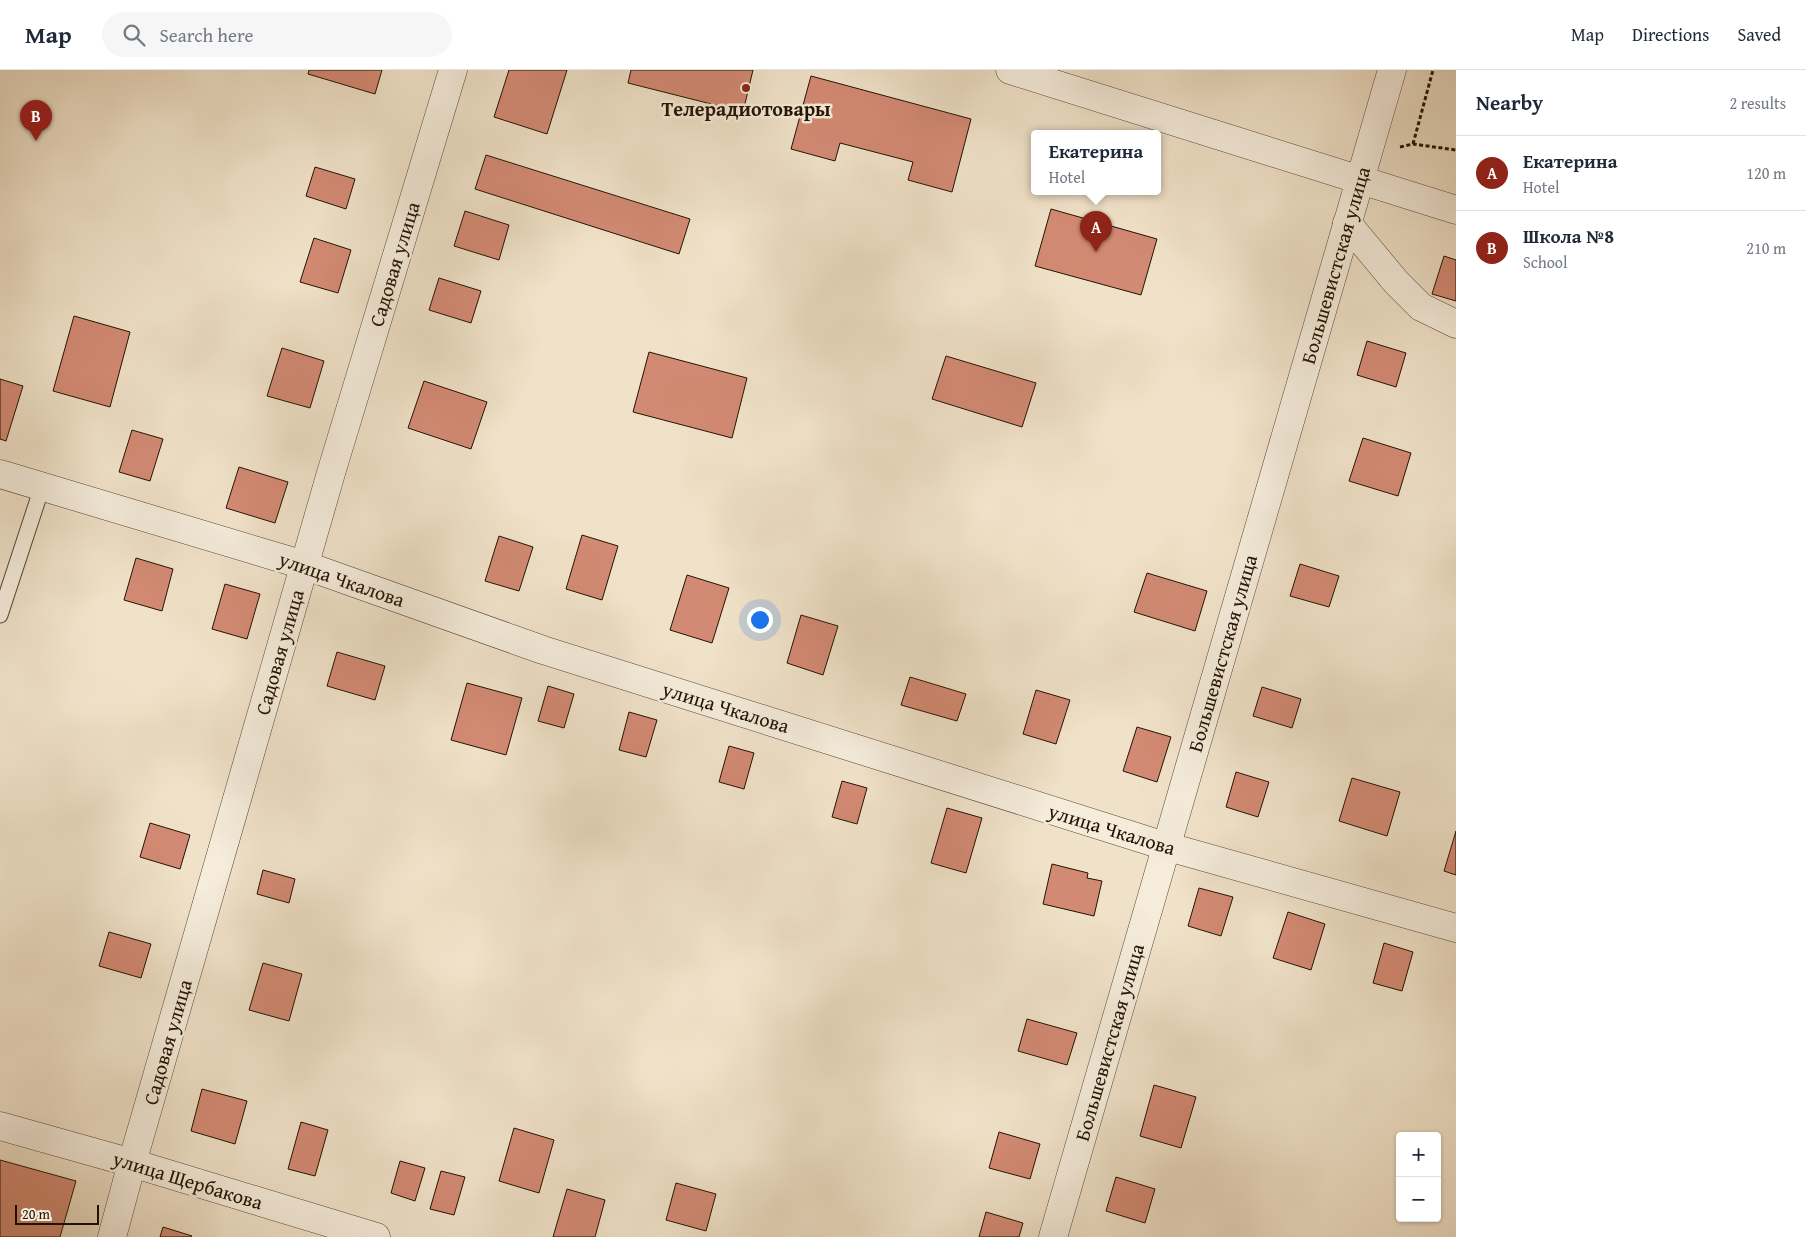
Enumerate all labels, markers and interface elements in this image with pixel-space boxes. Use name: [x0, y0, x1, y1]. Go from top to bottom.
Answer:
search box: [102, 12, 452, 57]
text: Map: [25, 17, 72, 52]
icon: search: [120, 21, 148, 49]
text: Search here: [160, 21, 253, 49]
text: Map: [1571, 21, 1604, 48]
text: Directions: [1632, 21, 1709, 48]
text: Saved: [1737, 21, 1781, 48]
marker: Телерадиотовары: [740, 82, 752, 94]
text: Nearby: [1476, 87, 1543, 118]
text: 2 results: [1729, 91, 1786, 115]
place label: Телерадиотовары: [661, 94, 831, 123]
pin: B: [20, 100, 52, 141]
popup: [1031, 130, 1161, 195]
text: Екатерина: [1049, 137, 1143, 165]
text: Екатерина: [1523, 147, 1617, 175]
text: A: [1487, 161, 1497, 185]
text: 120 m: [1746, 161, 1786, 185]
street label: Большевистская улица: [1293, 162, 1377, 367]
text: Hotel: [1049, 165, 1085, 189]
text: Hotel: [1523, 175, 1559, 199]
street label: Садовая улица: [361, 198, 427, 330]
pin: A: [1080, 211, 1112, 252]
text: Школа №8: [1523, 222, 1614, 250]
text: B: [1487, 236, 1497, 260]
text: 210 m: [1746, 236, 1786, 260]
text: School: [1523, 250, 1567, 274]
street label: улица Чкалова: [274, 544, 409, 614]
street label: Большевистская улица: [1180, 550, 1264, 755]
street label: Садовая улица: [247, 585, 311, 718]
your location: [747, 607, 773, 633]
street label: улица Чкалова: [658, 674, 793, 740]
street label: улица Чкалова: [1044, 796, 1179, 862]
street label: Большевистская улица: [1067, 939, 1151, 1144]
street label: Садовая улица: [135, 975, 199, 1108]
map controls: [1396, 1132, 1441, 1222]
button: +: [1396, 1132, 1441, 1177]
street label: улица Щербакова: [109, 1143, 267, 1217]
button: −: [1396, 1177, 1441, 1222]
scale bar: [15, 1202, 99, 1225]
text: 20 m: [22, 1204, 50, 1224]

